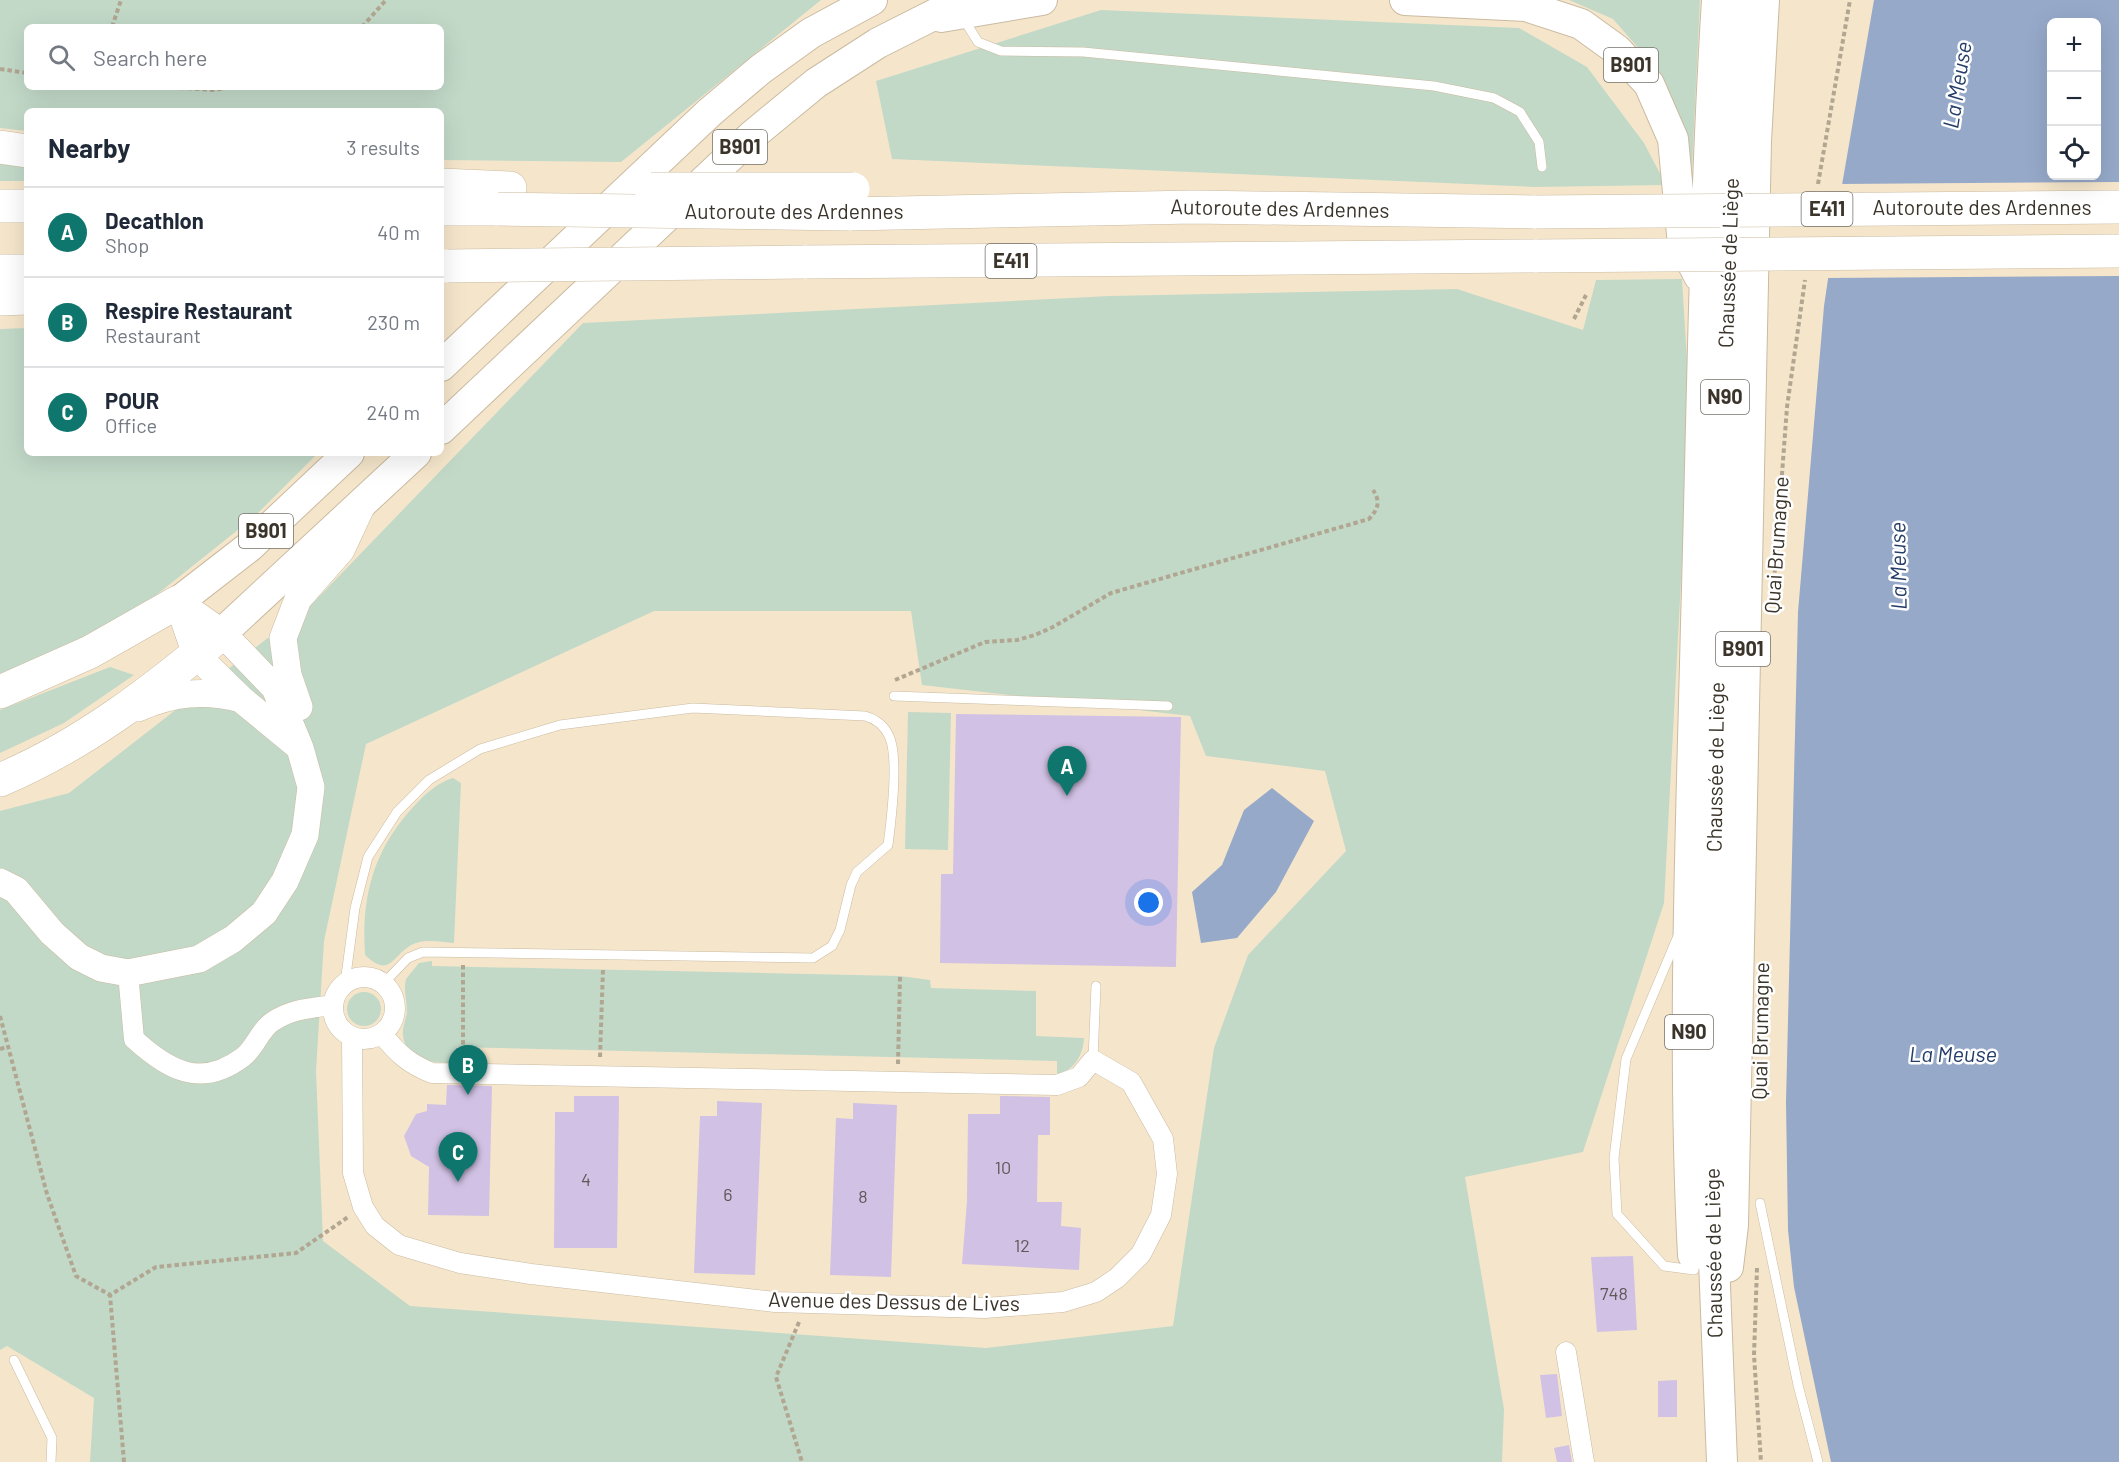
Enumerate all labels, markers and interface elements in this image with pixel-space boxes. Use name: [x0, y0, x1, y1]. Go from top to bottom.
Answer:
map controls: [2047, 18, 2101, 180]
button: +: [2047, 18, 2101, 72]
search box: [24, 24, 444, 90]
water label: La Meuse: [1936, 39, 1976, 130]
icon: search: [45, 41, 78, 74]
text: Search here: [93, 44, 207, 70]
road number: B901: [1604, 48, 1658, 82]
button: −: [2047, 72, 2101, 126]
button: locate: [2047, 126, 2101, 180]
road number: B901: [713, 130, 767, 164]
text: Nearby: [48, 132, 130, 163]
text: 3 results: [346, 135, 420, 159]
street label: Chaussée de Liège: [1712, 177, 1743, 348]
road number: E411: [1802, 192, 1852, 226]
street label: Autoroute des Ardennes: [1170, 193, 1390, 222]
street label: Autoroute des Ardennes: [1872, 194, 2092, 219]
street label: Autoroute des Ardennes: [684, 198, 904, 223]
text: Decathlon: [105, 207, 204, 233]
text: A: [61, 220, 74, 244]
text: 40 m: [377, 220, 420, 244]
text: Shop: [105, 233, 149, 257]
road number: E411: [986, 244, 1036, 278]
text: Respire Restaurant: [105, 297, 292, 323]
text: B: [61, 310, 74, 334]
text: 230 m: [367, 310, 420, 334]
text: Restaurant: [105, 323, 201, 347]
road number: N90: [1701, 380, 1749, 414]
text: POUR: [105, 387, 159, 413]
text: C: [61, 400, 74, 424]
text: 240 m: [366, 400, 420, 424]
text: Office: [105, 413, 157, 437]
street label: Quai Brumagne: [1758, 475, 1793, 614]
road number: B901: [239, 514, 293, 548]
water label: La Meuse: [1883, 522, 1911, 610]
road number: B901: [1716, 632, 1770, 666]
street label: Chaussée de Liège: [1701, 682, 1728, 852]
pin: A: [1048, 746, 1086, 796]
your location: [1134, 888, 1163, 917]
street label: Quai Brumagne: [1746, 962, 1773, 1100]
road number: N90: [1665, 1015, 1713, 1049]
water label: La Meuse: [1909, 1040, 1997, 1066]
pin: B: [448, 1046, 488, 1095]
pin: C: [438, 1132, 478, 1182]
house number: 10: [995, 1156, 1011, 1178]
house number: 4: [581, 1168, 591, 1190]
street label: Chaussée de Liège: [1699, 1168, 1726, 1338]
house number: 6: [723, 1183, 733, 1205]
house number: 8: [858, 1185, 868, 1207]
house number: 12: [1014, 1234, 1030, 1256]
house number: 748: [1600, 1282, 1628, 1304]
street label: Avenue des Dessus de Lives: [768, 1286, 1020, 1315]

